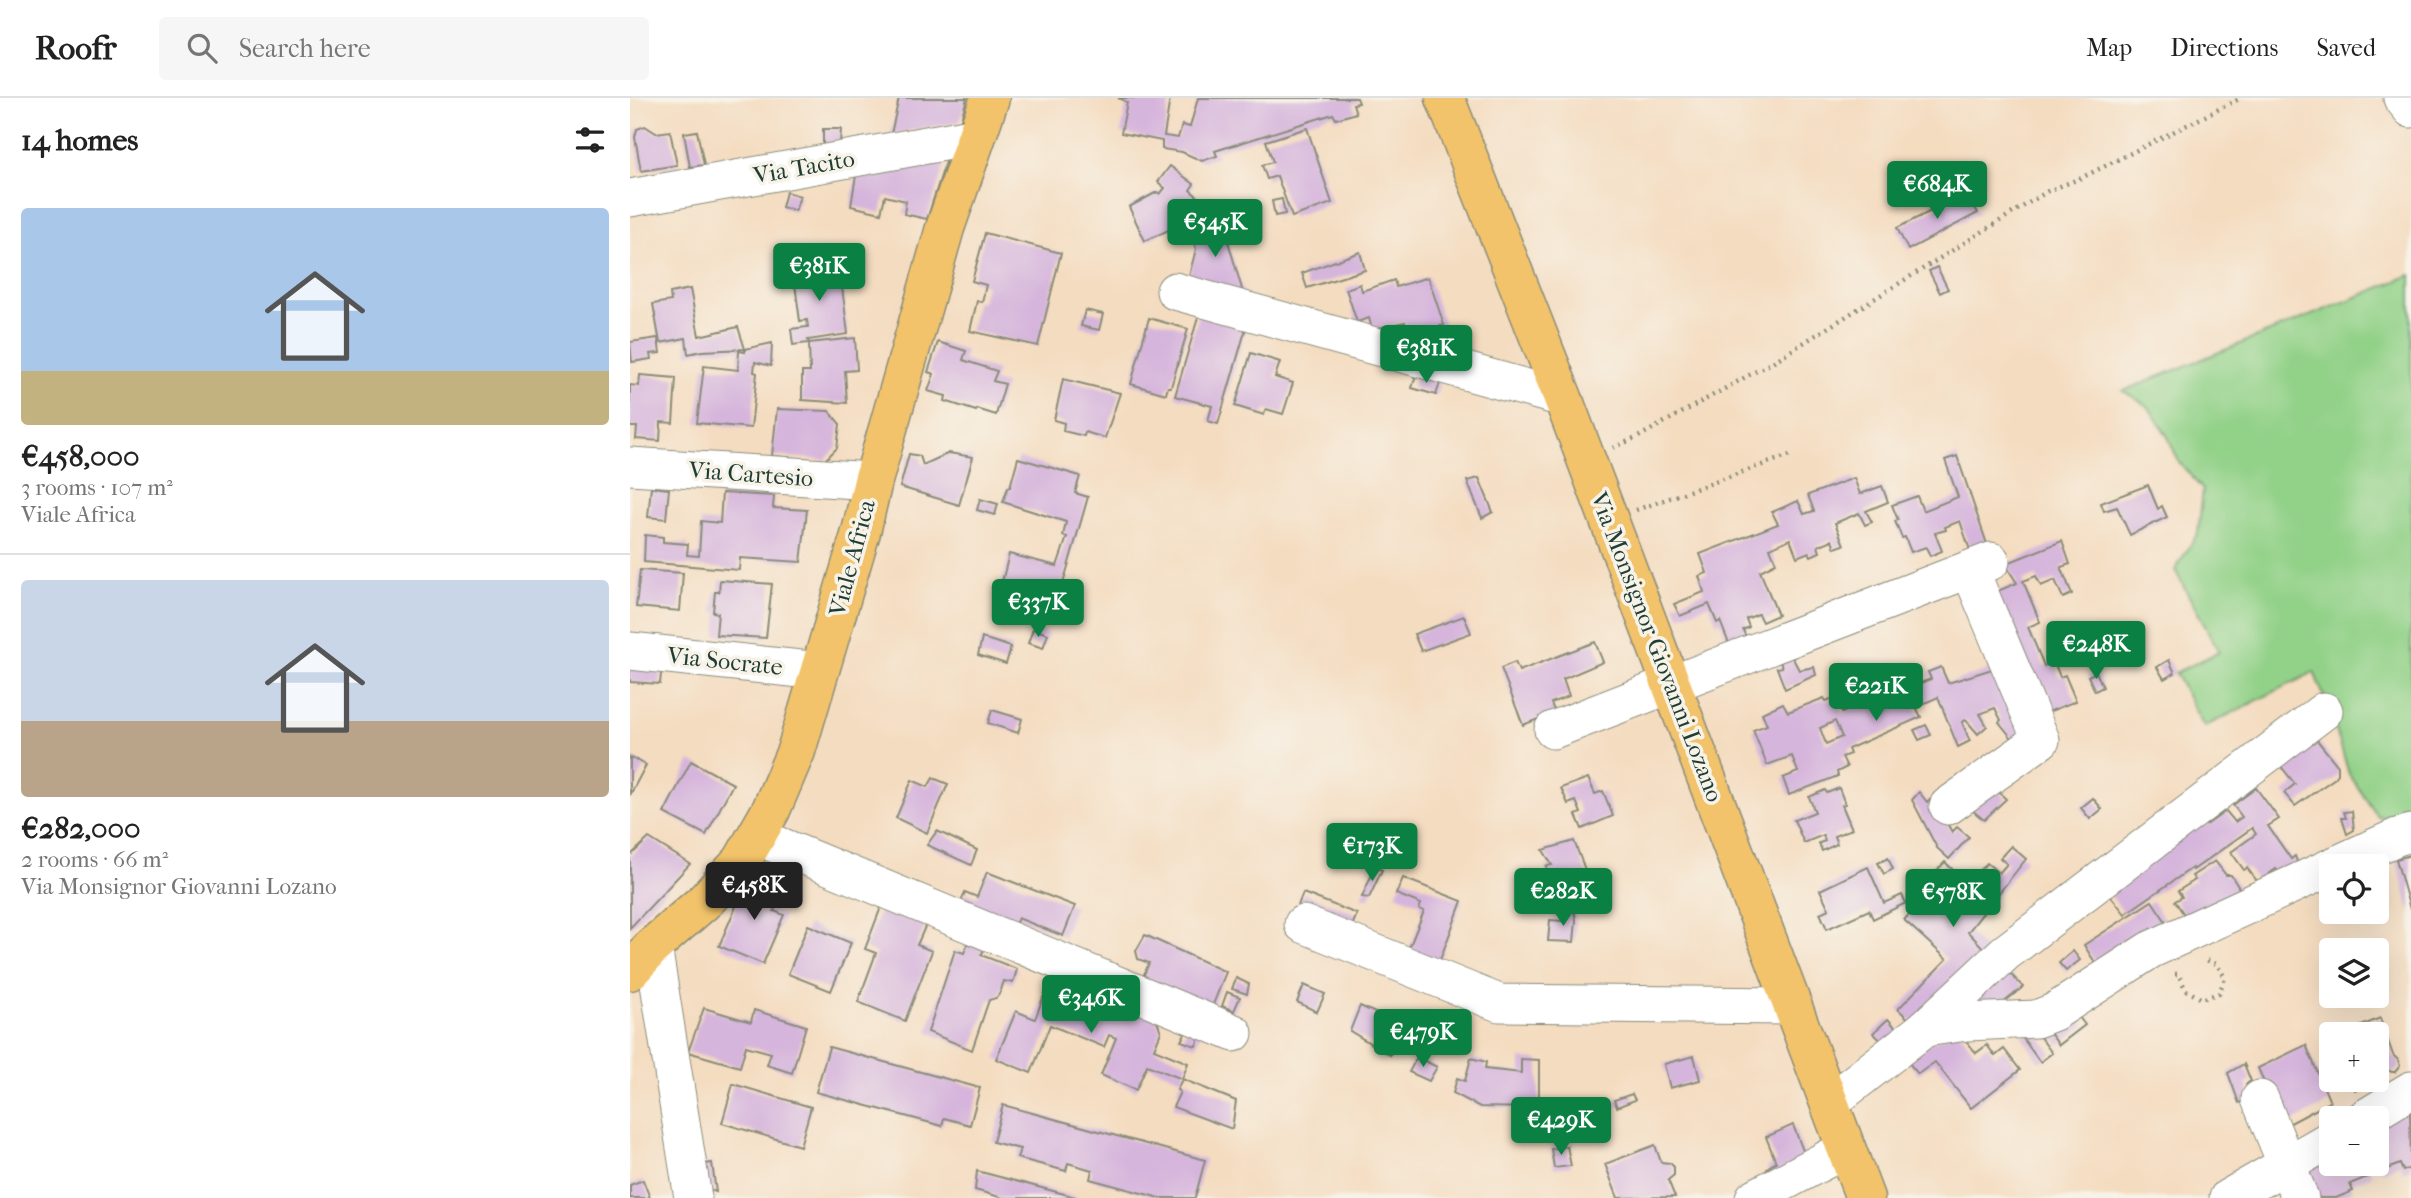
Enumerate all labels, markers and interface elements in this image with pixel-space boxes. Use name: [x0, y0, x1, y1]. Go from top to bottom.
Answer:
search box: [159, 17, 649, 80]
text: Roofr: [35, 29, 117, 68]
icon: search: [183, 29, 221, 67]
text: Search here: [239, 33, 371, 64]
text: Map: [2086, 34, 2132, 62]
text: Directions: [2170, 34, 2278, 62]
text: Saved: [2316, 34, 2376, 62]
icon: filters: [571, 121, 609, 159]
text: 14 homes: [21, 123, 138, 158]
street label: Via Tacito: [750, 144, 857, 190]
pin: €684K: [1888, 162, 1986, 221]
text: €684K: [1903, 170, 1971, 197]
pin: €545K: [1166, 200, 1264, 259]
text: €545K: [1183, 208, 1247, 235]
pin: €381K: [770, 244, 868, 303]
text: €381K: [789, 252, 849, 279]
icon: home: [252, 253, 378, 379]
pin: €381K: [1377, 326, 1475, 385]
text: €381K: [1396, 334, 1456, 361]
text: €458,000: [21, 439, 140, 474]
street label: Via Cartesio: [687, 456, 814, 492]
text: 3 rooms · 107 m²: [21, 474, 173, 501]
street label: Via Monsignor Giovanni Lozano: [1585, 487, 1729, 806]
street label: Viale Africa: [823, 496, 881, 620]
text: Viale Africa: [21, 501, 136, 528]
pin: €337K: [989, 580, 1087, 639]
text: €337K: [1008, 588, 1068, 615]
pin: €248K: [2047, 622, 2145, 681]
icon: home: [252, 625, 378, 751]
text: €248K: [2062, 630, 2130, 657]
street label: Via Socrate: [665, 641, 784, 681]
pin: €221K: [1827, 664, 1925, 723]
text: €221K: [1845, 672, 1907, 699]
text: €282,000: [21, 811, 141, 846]
pin: €173K: [1323, 824, 1421, 883]
text: €173K: [1342, 832, 1402, 859]
text: 2 rooms · 66 m²: [21, 846, 168, 873]
map controls: [2319, 854, 2389, 1176]
button: locate: [2319, 854, 2389, 924]
pin: €458K: [705, 862, 803, 922]
pin: €282K: [1514, 868, 1612, 928]
pin: €578K: [1904, 870, 2002, 929]
text: €458K: [722, 871, 786, 898]
text: Via Monsignor Giovanni Lozano: [21, 873, 337, 900]
text: €282K: [1530, 877, 1596, 904]
text: €578K: [1922, 878, 1984, 905]
button: layers: [2319, 938, 2389, 1008]
pin: €346K: [1042, 976, 1140, 1035]
text: €346K: [1058, 984, 1124, 1011]
pin: €479K: [1374, 1010, 1472, 1069]
text: €479K: [1390, 1018, 1456, 1045]
button: +: [2319, 1022, 2389, 1092]
pin: €429K: [1512, 1098, 1610, 1157]
text: €429K: [1527, 1106, 1595, 1133]
button: −: [2319, 1106, 2389, 1176]

